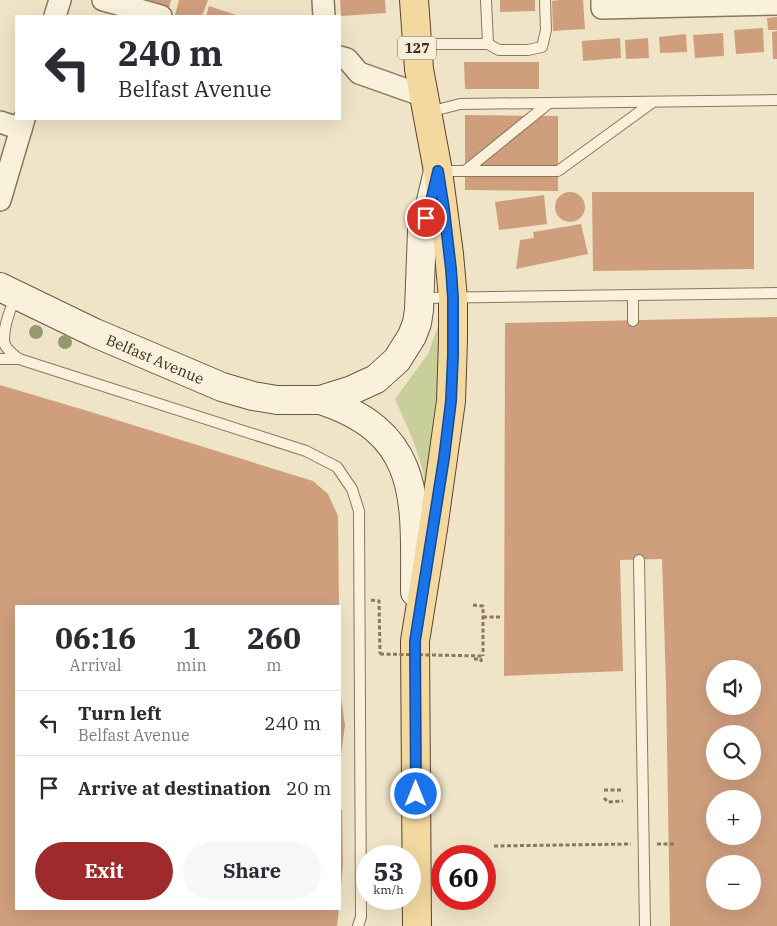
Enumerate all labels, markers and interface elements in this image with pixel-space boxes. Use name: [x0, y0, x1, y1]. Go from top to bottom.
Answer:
text: 240 m: [118, 30, 223, 76]
icon: left: [35, 35, 100, 100]
road number: 127: [398, 36, 436, 59]
text: Belfast Avenue: [118, 74, 271, 103]
pin: [405, 197, 447, 239]
icon: arrive: [412, 204, 440, 232]
street label: Belfast Avenue: [103, 329, 207, 388]
text: 06:16: [55, 618, 136, 657]
text: 1: [183, 618, 201, 657]
text: 260: [247, 618, 301, 657]
text: Arrival: [70, 655, 122, 675]
text: min: [176, 655, 207, 675]
text: m: [266, 655, 282, 675]
map controls: [706, 660, 761, 910]
button: sound: [706, 660, 761, 715]
text: Turn left: [78, 701, 161, 725]
icon: left: [35, 709, 63, 737]
text: 240 m: [264, 711, 321, 735]
text: Belfast Avenue: [78, 725, 190, 745]
button: search: [706, 725, 761, 780]
position arrow: [389, 767, 441, 819]
icon: arrive: [35, 774, 63, 802]
text: Arrive at destination: [78, 776, 271, 800]
text: 20 m: [286, 776, 331, 800]
button: +: [706, 790, 761, 845]
button: Exit: [35, 842, 173, 900]
button: Share: [183, 842, 321, 900]
speed limit sign: 60: [431, 845, 496, 910]
text: 53: [373, 855, 404, 888]
button: −: [706, 855, 761, 910]
text: km/h: [373, 882, 404, 897]

